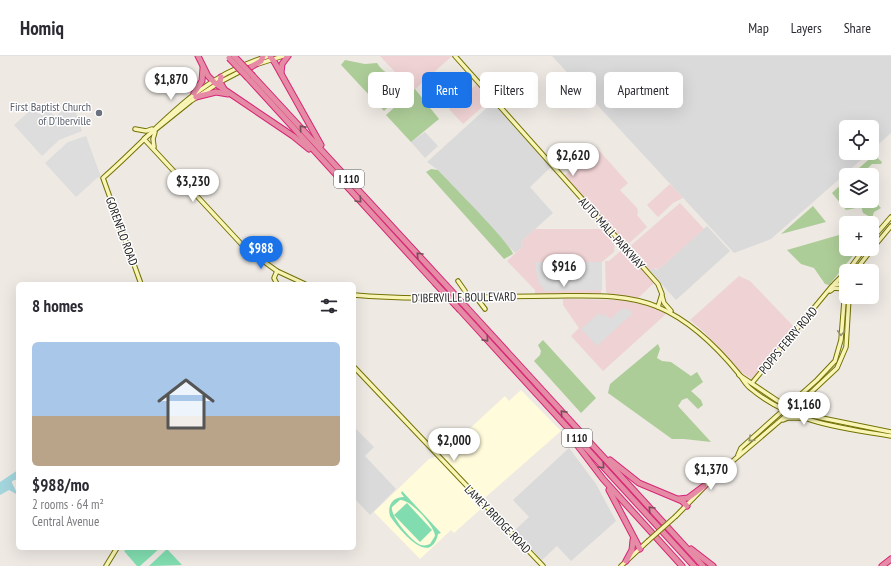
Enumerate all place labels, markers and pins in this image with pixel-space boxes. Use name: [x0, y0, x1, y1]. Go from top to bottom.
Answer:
pin: $1,870: [138, 67, 204, 101]
place label: First Baptist Church of D'Iberville: [10, 99, 91, 128]
marker: First Baptist Church of D'Iberville: [94, 108, 104, 118]
pin: $2,620: [540, 143, 606, 177]
pin: $3,230: [160, 169, 226, 203]
pin: $988: [237, 236, 285, 270]
pin: $916: [540, 254, 588, 288]
pin: $1,160: [771, 392, 837, 426]
pin: $2,000: [421, 428, 487, 462]
pin: $1,370: [678, 457, 744, 491]

